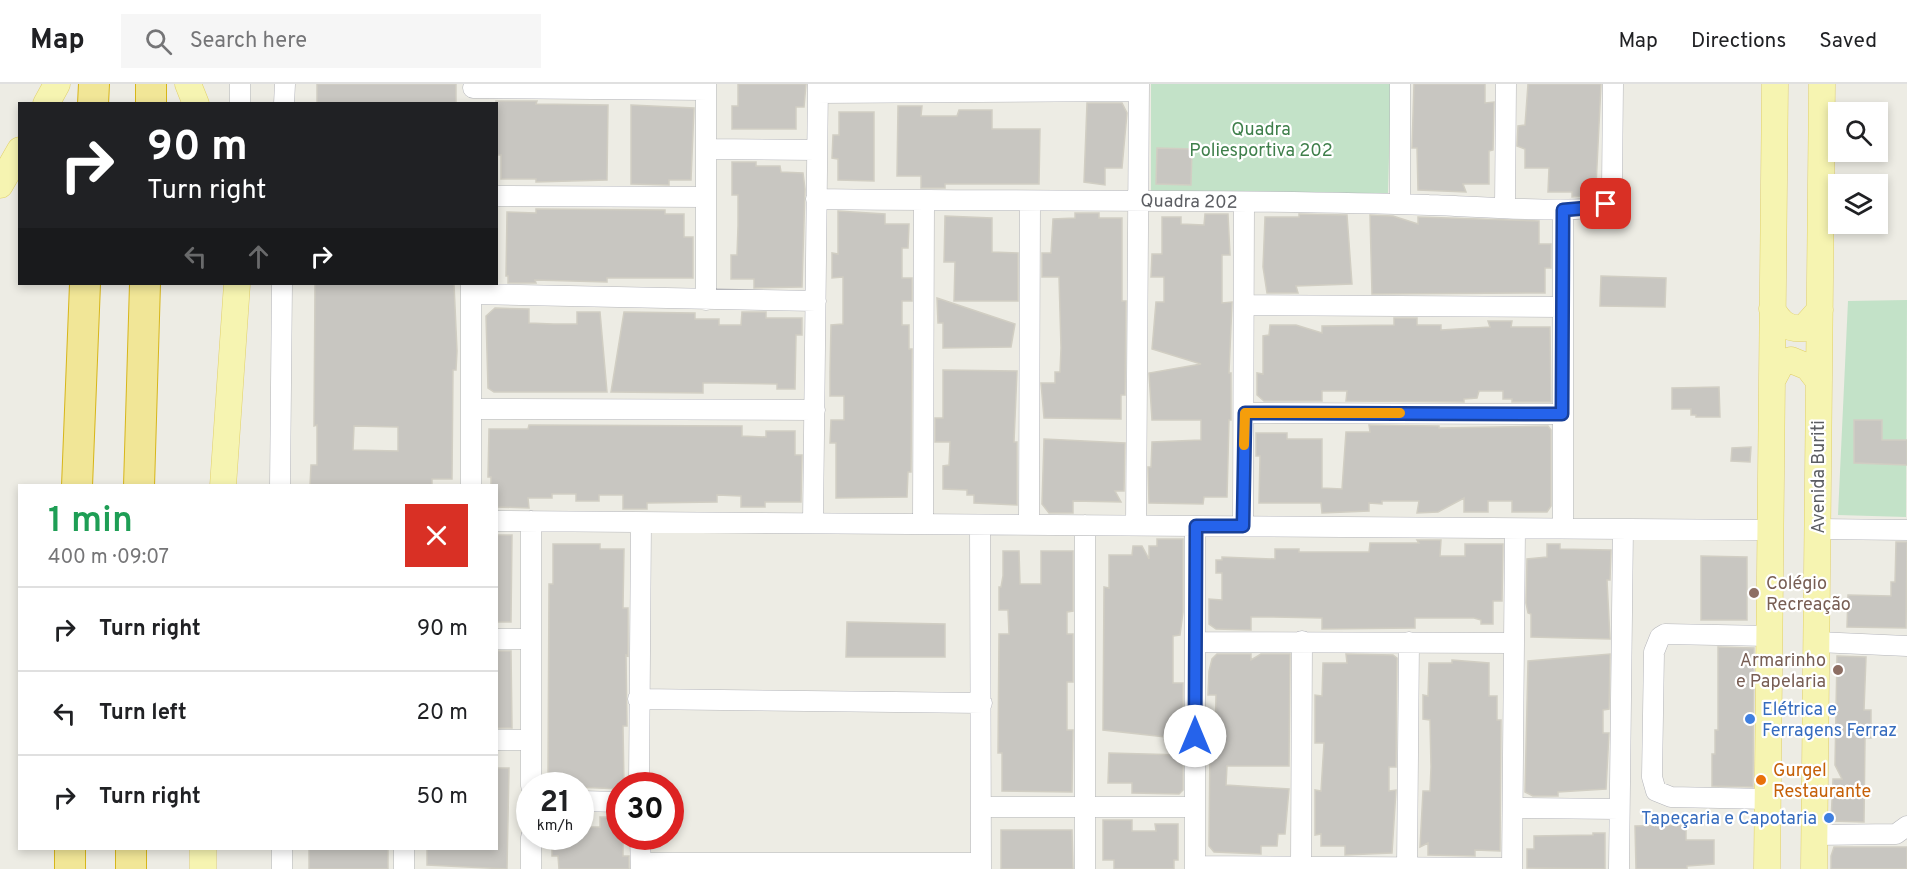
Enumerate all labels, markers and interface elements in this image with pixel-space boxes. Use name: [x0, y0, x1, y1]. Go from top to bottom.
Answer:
search box: [121, 14, 541, 68]
text: Map: [30, 23, 85, 59]
icon: search: [142, 25, 175, 58]
text: Search here: [190, 28, 307, 55]
text: Map: [1618, 28, 1658, 55]
text: Directions: [1691, 28, 1786, 55]
text: Saved: [1819, 28, 1877, 55]
map controls: [1828, 102, 1888, 234]
button: search: [1828, 102, 1888, 162]
park label: Quadra Poliesportiva 202: [1189, 119, 1333, 163]
text: 90 m: [147, 122, 248, 175]
icon: right: [48, 126, 126, 204]
text: Turn right: [147, 174, 266, 208]
button: layers: [1828, 174, 1888, 234]
pin: [1580, 178, 1631, 229]
icon: arrive: [1589, 187, 1622, 220]
street label: Quadra 202: [1140, 190, 1238, 215]
icon: left: [179, 240, 212, 273]
icon: ahead: [242, 240, 275, 273]
icon: right: [305, 240, 338, 273]
street label: Avenida Buriti: [1808, 420, 1831, 534]
text: 1 min: [48, 499, 133, 545]
button: close: [405, 504, 468, 567]
text: 400 m · 09:07: [48, 545, 169, 571]
place label: Colégio Recreação: [1766, 573, 1851, 617]
marker: Colégio Recreação: [1747, 586, 1761, 600]
icon: right: [48, 613, 81, 646]
text: Turn right: [99, 616, 201, 643]
text: 90 m: [417, 616, 468, 643]
place label: Armarinho e Papelaria: [1736, 650, 1826, 694]
marker: Armarinho e Papelaria: [1831, 663, 1845, 677]
icon: left: [48, 697, 81, 730]
place label: Elétrica e Ferragens Ferraz: [1762, 699, 1897, 743]
text: Turn left: [99, 700, 187, 727]
text: 20 m: [417, 700, 468, 727]
position arrow: [1163, 704, 1227, 768]
marker: Elétrica e Ferragens Ferraz: [1743, 712, 1757, 726]
place label: Gurgel Restaurante: [1773, 760, 1871, 804]
speed limit sign: 30: [606, 772, 684, 850]
marker: Gurgel Restaurante: [1754, 773, 1768, 787]
icon: right: [48, 781, 81, 814]
text: Turn right: [99, 784, 201, 811]
text: 50 m: [416, 784, 468, 811]
text: 21: [540, 785, 570, 822]
place label: Tapeçaria e Capotaria: [1641, 808, 1817, 831]
marker: Tapeçaria e Capotaria: [1822, 811, 1836, 825]
text: km/h: [537, 817, 573, 836]

